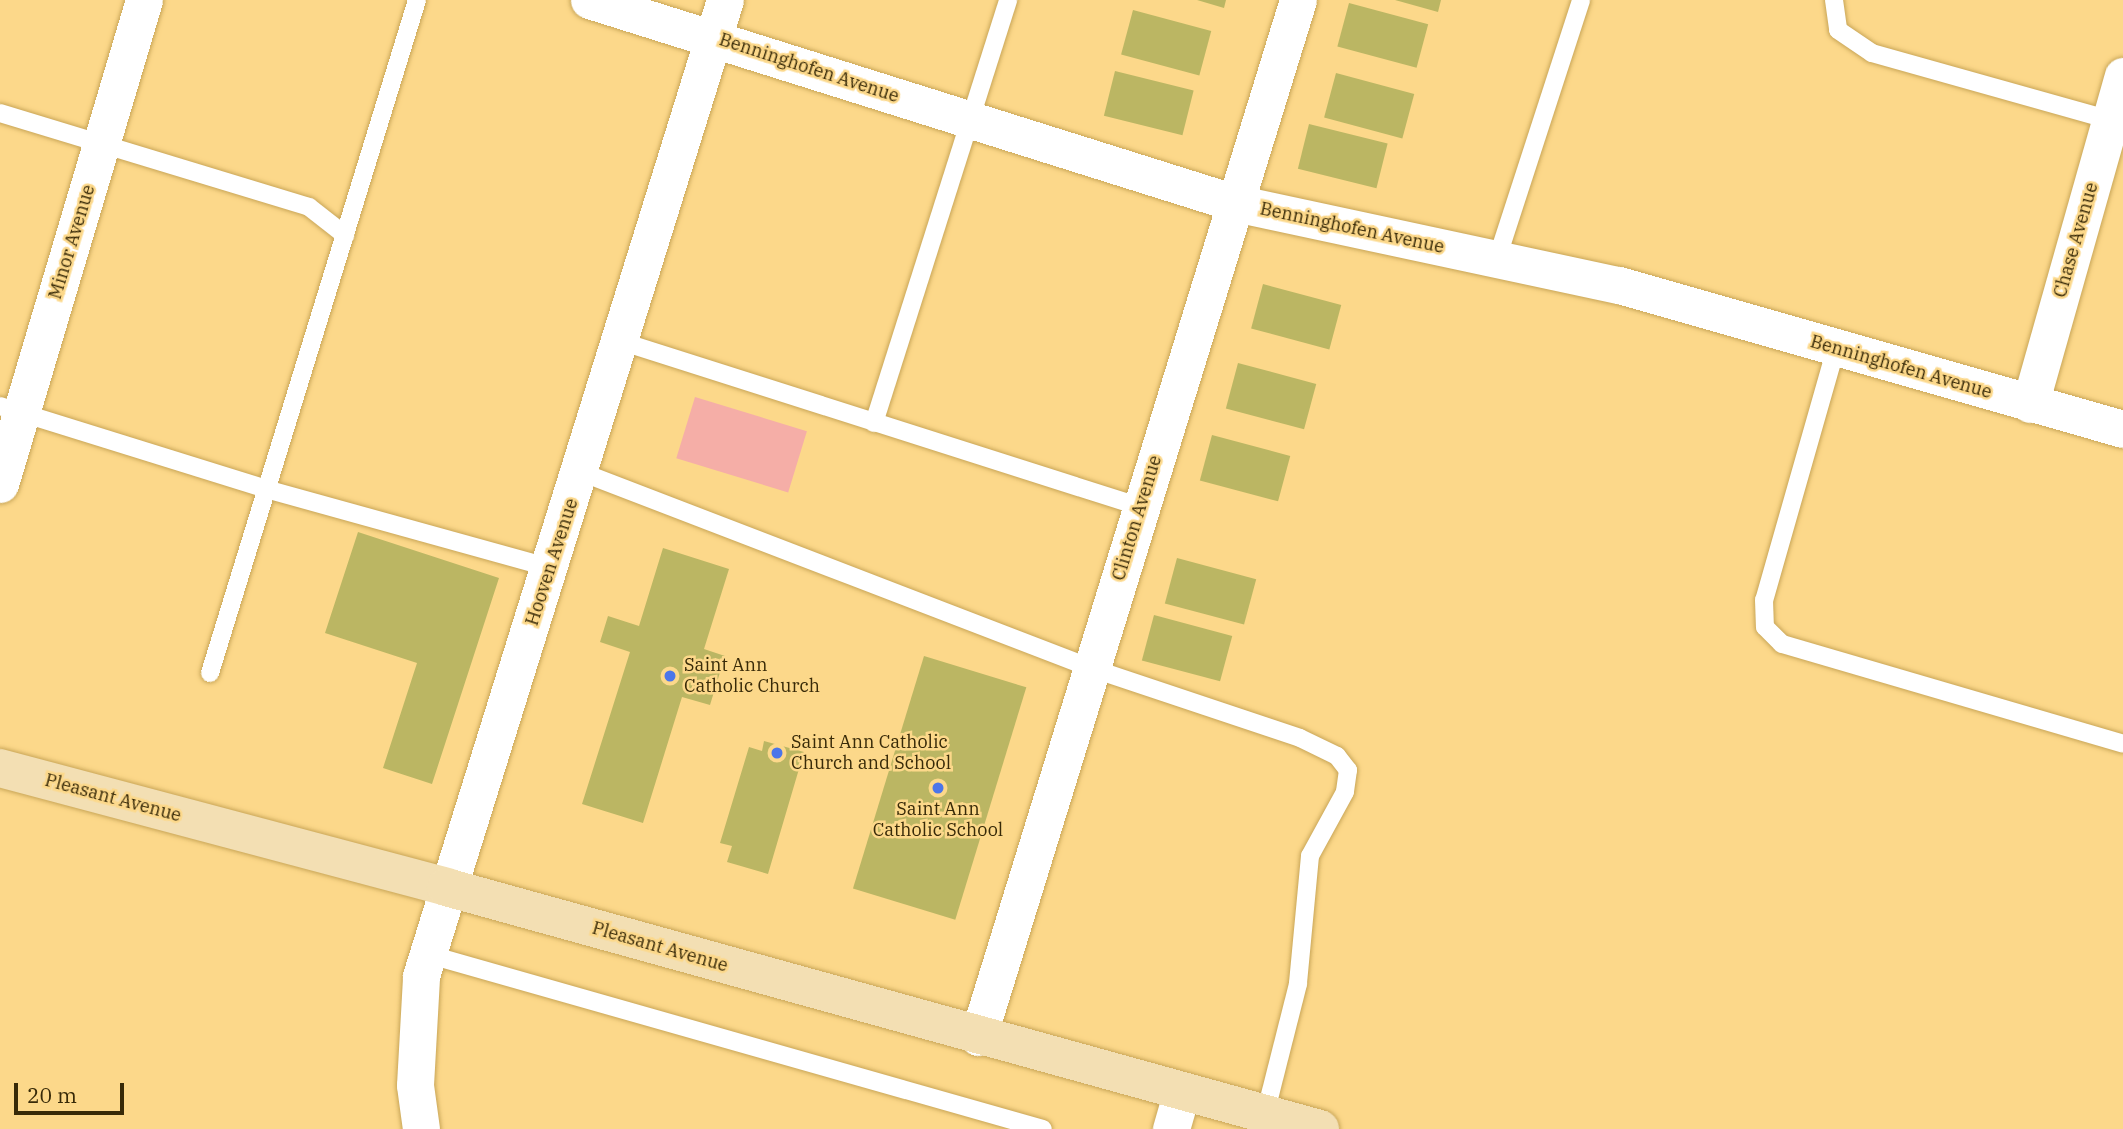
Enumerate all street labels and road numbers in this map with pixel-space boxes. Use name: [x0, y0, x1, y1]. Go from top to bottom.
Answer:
street label: Benninghofen Avenue: [716, 29, 902, 107]
street label: Chase Avenue: [2049, 180, 2103, 300]
street label: Minor Avenue: [44, 182, 100, 302]
street label: Benninghofen Avenue: [1258, 198, 1446, 258]
street label: Benninghofen Avenue: [1808, 331, 1994, 403]
street label: Clinton Avenue: [1108, 453, 1166, 583]
street label: Hooven Avenue: [521, 496, 583, 628]
street label: Pleasant Avenue: [42, 769, 184, 827]
street label: Pleasant Avenue: [590, 917, 730, 977]

